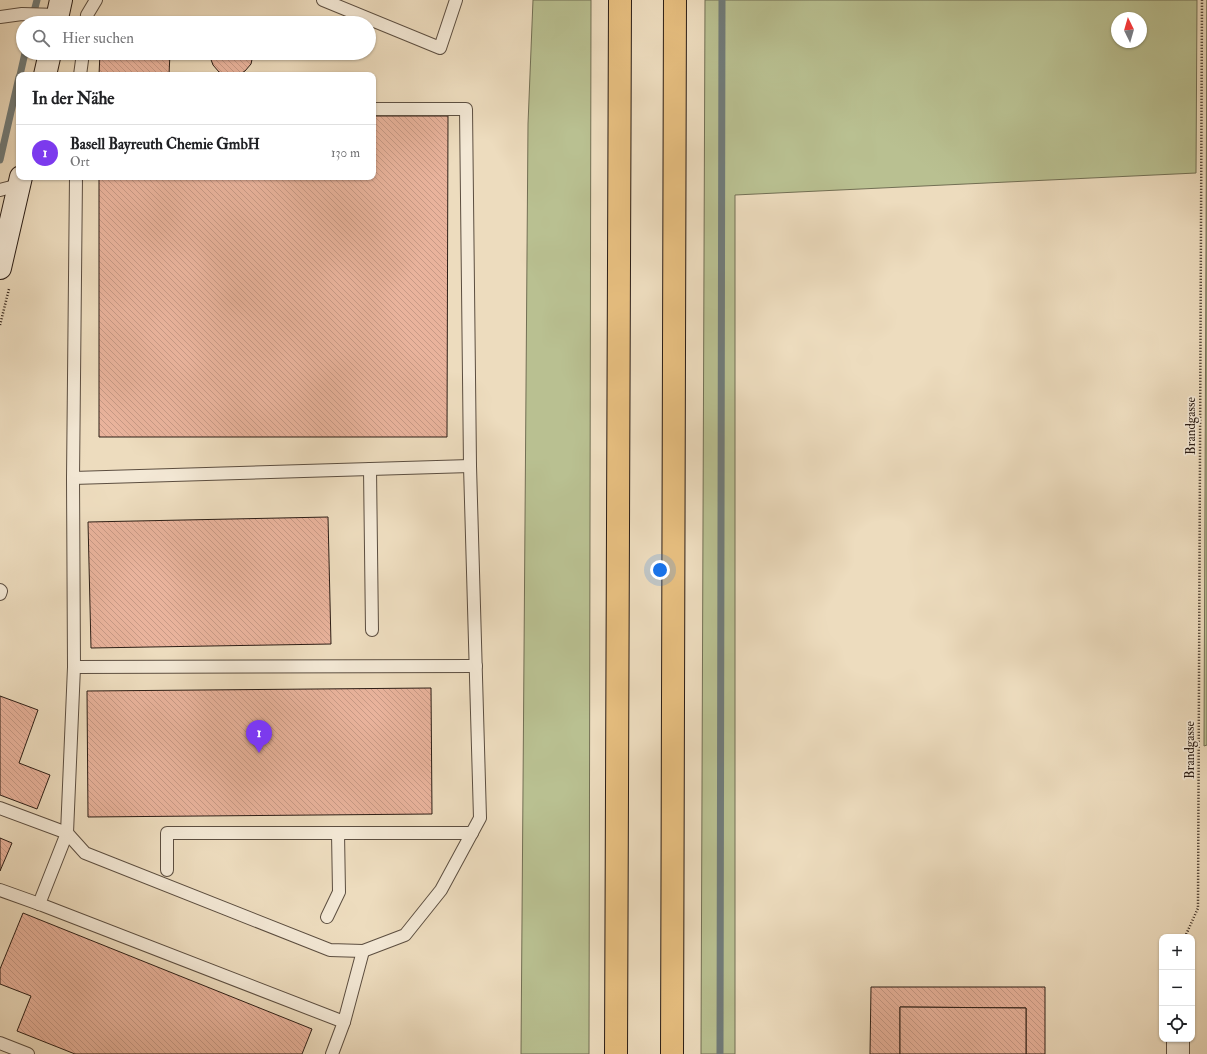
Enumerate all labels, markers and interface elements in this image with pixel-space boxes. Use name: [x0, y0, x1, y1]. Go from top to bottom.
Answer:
north arrow: [1111, 12, 1147, 48]
search box: [16, 16, 376, 60]
icon: search: [30, 27, 52, 49]
text: Hier suchen: [62, 29, 134, 48]
text: In der Nähe: [32, 88, 114, 109]
text: Basell Bayreuth Chemie GmbH: [70, 135, 260, 154]
text: 1: [43, 145, 47, 161]
text: 130 m: [331, 145, 360, 161]
text: Ort: [70, 154, 90, 170]
street label: Brandgasse: [1183, 397, 1199, 455]
your location: [650, 560, 670, 580]
pin: 1: [246, 720, 272, 753]
street label: Brandgasse: [1182, 721, 1198, 779]
map controls: [1159, 934, 1195, 1042]
button: +: [1159, 934, 1195, 970]
button: −: [1159, 970, 1195, 1006]
button: locate: [1159, 1006, 1195, 1042]

